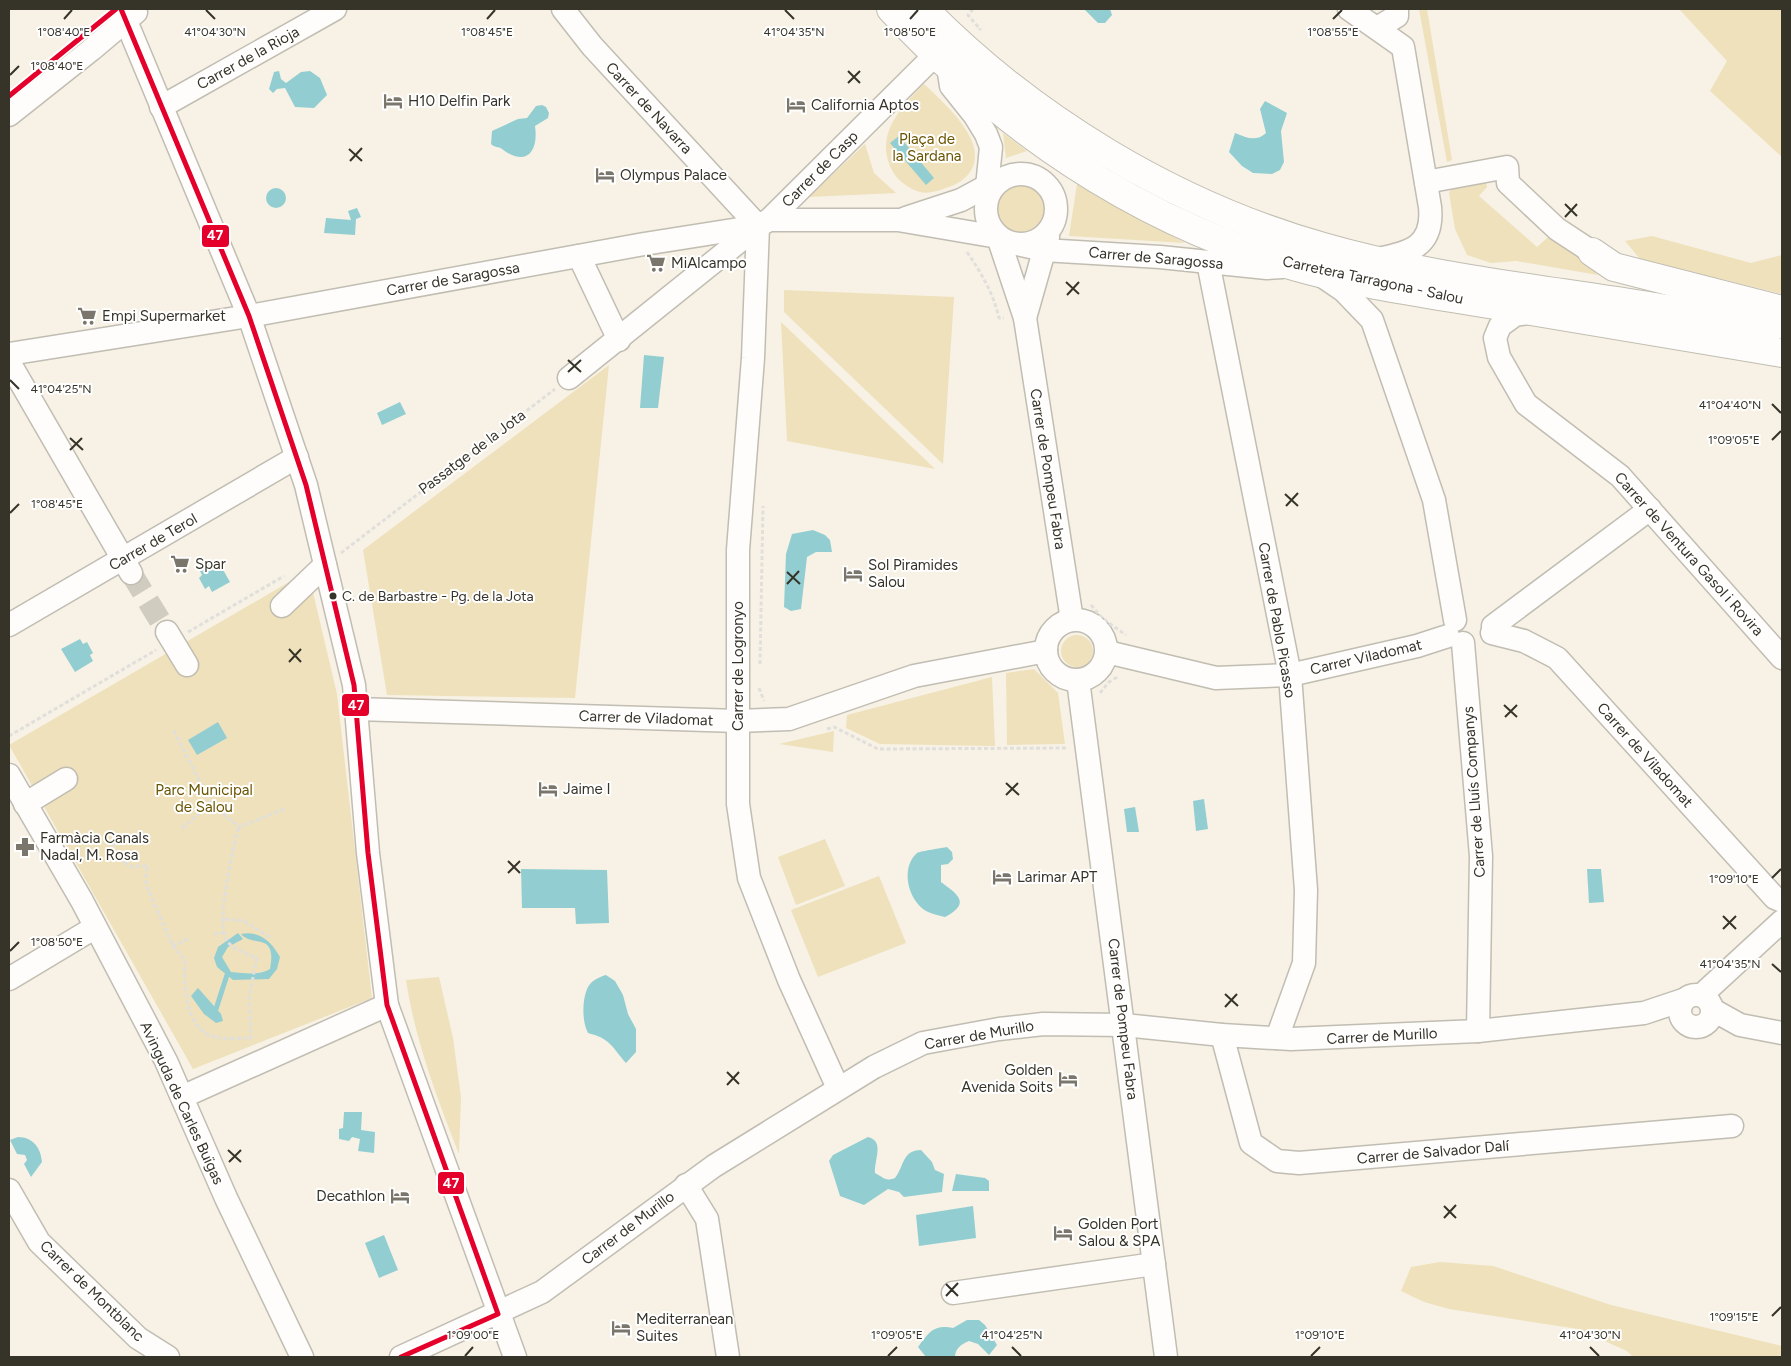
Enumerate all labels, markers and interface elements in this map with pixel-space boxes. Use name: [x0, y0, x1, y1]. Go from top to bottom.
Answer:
street label: Carrer de la Rioja: [194, 22, 302, 94]
text: 1°08'40"E: [38, 25, 90, 39]
text: 41°04'30"N: [184, 25, 246, 39]
text: 1°08'45"E: [461, 25, 513, 39]
text: 41°04'35"N: [764, 25, 824, 39]
text: 1°08'50"E: [884, 25, 936, 39]
text: 1°08'55"E: [1307, 25, 1359, 39]
text: 1°08'40"E: [31, 59, 83, 73]
street label: Carrer de Navarra: [602, 59, 696, 157]
hotel icon: H10 Delfin Park: [382, 90, 404, 112]
place label: H10 Delfin Park: [408, 92, 511, 110]
hotel icon: California Aptos: [785, 94, 807, 116]
place label: California Aptos: [811, 96, 919, 114]
street label: Carrer de Casp: [778, 127, 862, 211]
park label: Plaça de la Sardana: [892, 130, 962, 165]
hotel icon: Olympus Palace: [594, 164, 616, 186]
place label: Olympus Palace: [620, 166, 727, 184]
line badge: 47: [201, 224, 230, 248]
text: 47: [207, 227, 224, 244]
street label: Carrer de Saragossa: [1088, 243, 1224, 273]
supermarket icon: MiAlcampo: [645, 252, 667, 274]
street label: Carretera Tarragona - Salou: [1281, 252, 1465, 308]
place label: MiAlcampo: [671, 254, 747, 272]
street label: Carrer de Saragossa: [385, 258, 521, 300]
supermarket icon: Empi Supermarket: [76, 305, 98, 327]
place label: Empi Supermarket: [102, 307, 226, 325]
text: 41°04'25"N: [30, 382, 92, 396]
street label: Carrer de Pompeu Fabra: [1026, 387, 1070, 551]
text: 41°04'40"N: [1699, 398, 1761, 412]
street label: Passatge de la Jota: [415, 406, 529, 498]
text: 1°09'05"E: [1708, 433, 1760, 447]
street label: Carrer de Ventura Gasol i Rovira: [1611, 468, 1767, 640]
text: 1°08'45"E: [31, 497, 83, 511]
street label: Carrer de Terol: [106, 509, 200, 575]
street label: Carrer de Pablo Picasso: [1254, 541, 1300, 699]
supermarket icon: Spar: [169, 553, 191, 575]
place label: Spar: [195, 555, 226, 573]
place label: Sol Piramides Salou: [868, 556, 958, 591]
hotel icon: Sol Piramides Salou: [842, 563, 864, 585]
place label: C. de Barbastre - Pg. de la Jota: [342, 588, 534, 605]
marker: C. de Barbastre - Pg. de la Jota: [328, 591, 338, 601]
street label: Carrer de Logronyo: [729, 601, 747, 731]
street label: Carrer Viladomat: [1308, 635, 1424, 679]
line badge: 47: [341, 693, 370, 717]
text: 47: [348, 697, 365, 714]
street label: Carrer de Viladomat: [1593, 699, 1697, 811]
street label: Carrer de Lluís Companys: [1459, 706, 1489, 878]
street label: Carrer de Viladomat: [578, 707, 714, 729]
hotel icon: Jaime I: [537, 778, 559, 800]
place label: Jaime I: [563, 780, 611, 798]
park label: Parc Municipal de Salou: [155, 781, 253, 816]
place label: Farmàcia Canals Nadal, M. Rosa: [40, 829, 149, 864]
pharmacy icon: Farmàcia Canals Nadal, M. Rosa: [14, 836, 36, 858]
hotel icon: Larimar APT: [991, 866, 1013, 888]
place label: Larimar APT: [1017, 868, 1098, 886]
text: 1°09'10"E: [1709, 872, 1759, 886]
text: 1°08'50"E: [31, 935, 83, 949]
street label: Carrer de Pompeu Fabra: [1104, 937, 1142, 1101]
text: 41°04'35"N: [1700, 957, 1760, 971]
street label: Carrer de Murillo: [923, 1016, 1036, 1054]
street label: Avinguda de Carles Buïgas: [136, 1019, 228, 1187]
street label: Carrer de Murillo: [1326, 1024, 1438, 1048]
place label: Golden Avenida Soits: [961, 1061, 1053, 1096]
hotel icon: Golden Avenida Soits: [1057, 1068, 1079, 1090]
street label: Carrer de Salvador Dalí: [1356, 1136, 1511, 1168]
line badge: 47: [437, 1171, 465, 1195]
text: 47: [443, 1175, 460, 1192]
hotel icon: Decathlon: [389, 1185, 411, 1207]
place label: Decathlon: [316, 1187, 385, 1205]
street label: Carrer de Murillo: [578, 1187, 678, 1269]
place label: Golden Port Salou & SPA: [1078, 1215, 1160, 1250]
hotel icon: Golden Port Salou & SPA: [1052, 1222, 1074, 1244]
street label: Carrer de Montblanc: [36, 1237, 148, 1345]
place label: Mediterranean Suites: [636, 1310, 733, 1345]
text: 1°09'15"E: [1709, 1310, 1759, 1324]
hotel icon: Mediterranean Suites: [610, 1317, 632, 1339]
text: 1°09'00"E: [447, 1328, 499, 1342]
text: 1°09'05"E: [871, 1328, 923, 1342]
text: 41°04'25"N: [981, 1328, 1043, 1342]
text: 1°09'10"E: [1295, 1328, 1345, 1342]
text: 41°04'30"N: [1559, 1328, 1621, 1342]

